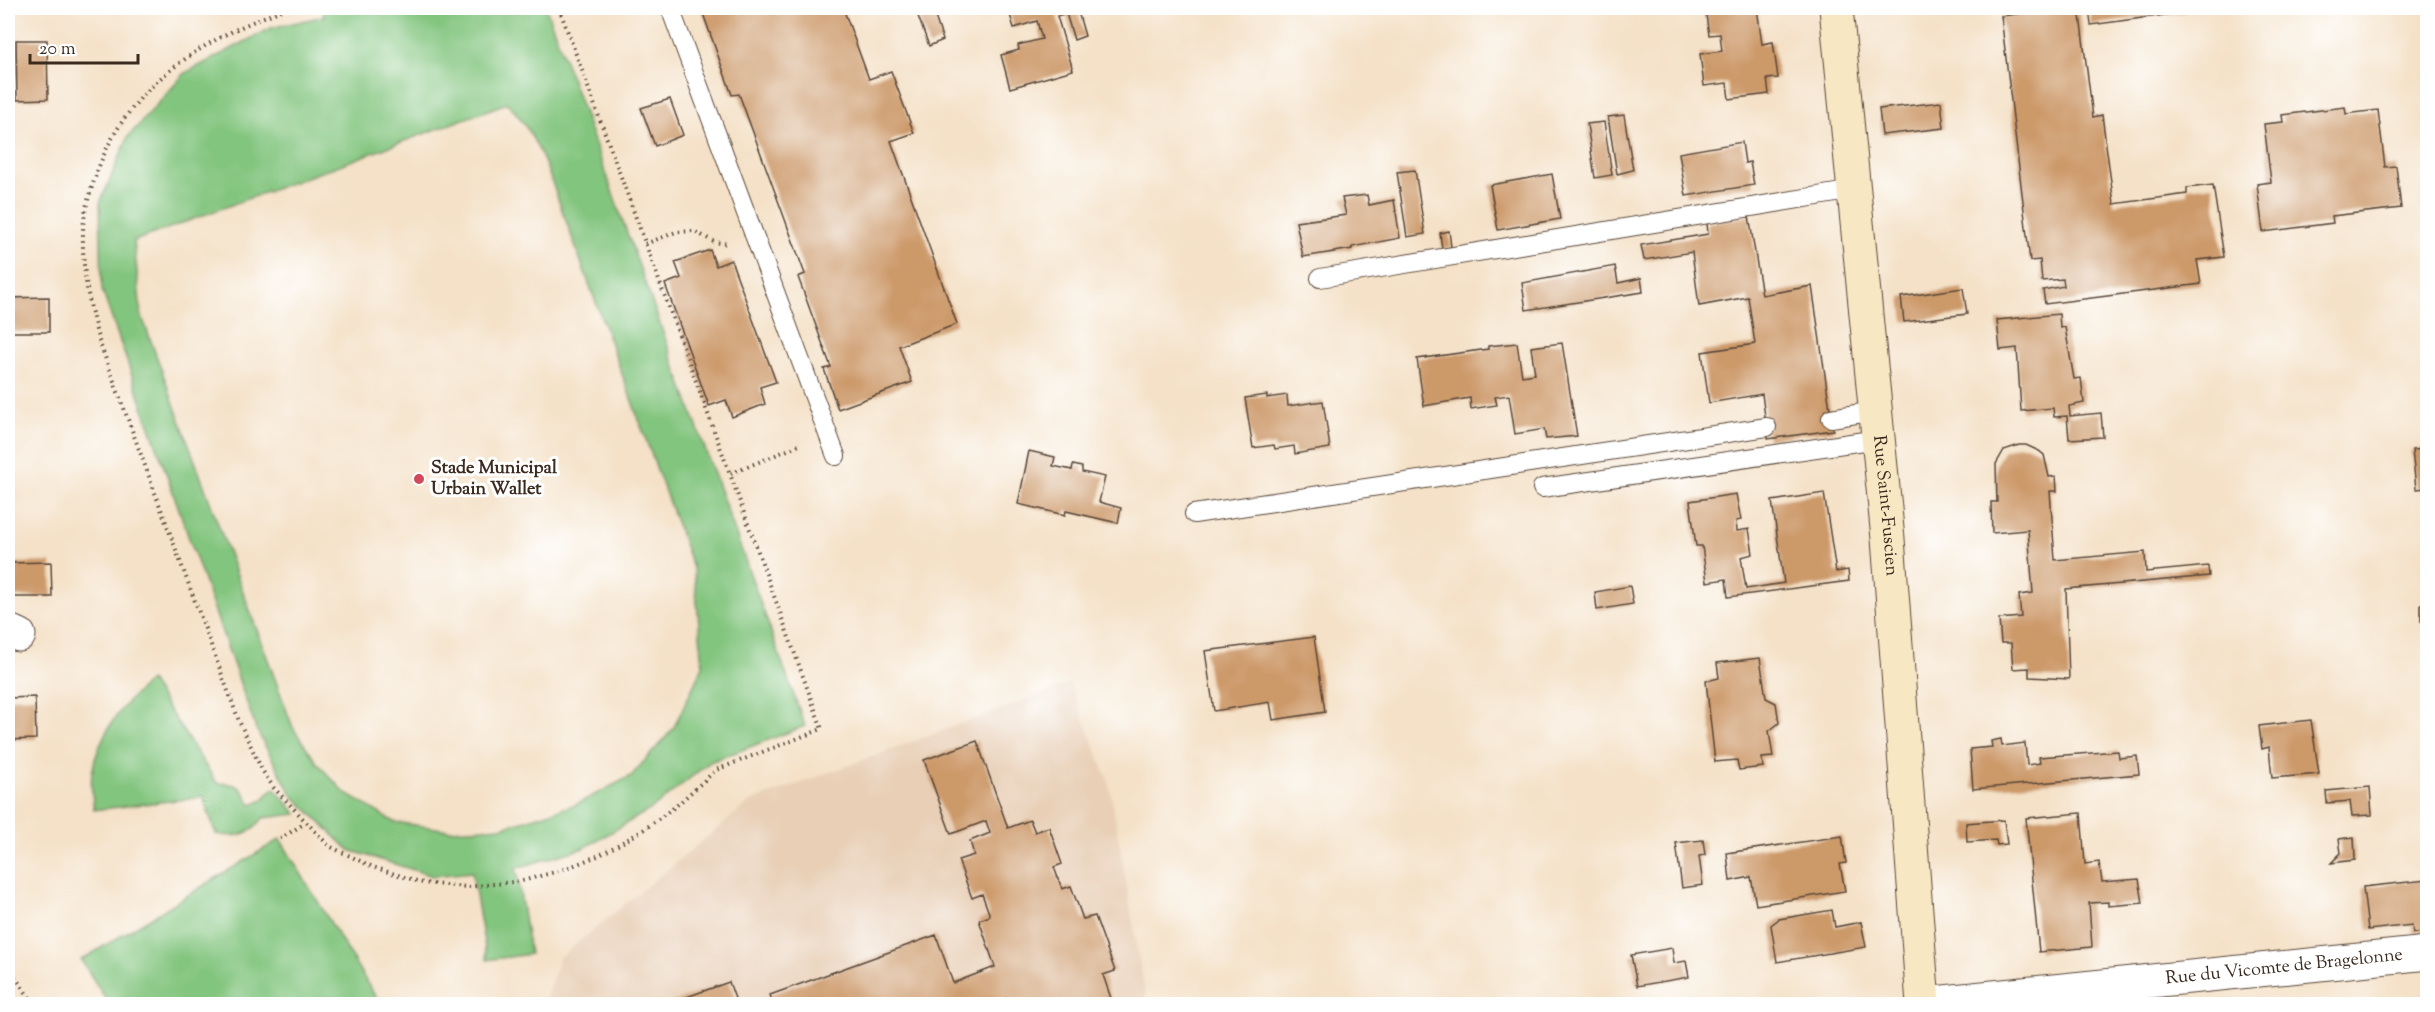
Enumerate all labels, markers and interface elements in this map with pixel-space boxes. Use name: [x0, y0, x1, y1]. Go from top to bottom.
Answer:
scale bar: [30, 27, 138, 65]
text: 20 m: [39, 37, 76, 63]
street label: Rue Saint-Fuscien: [1865, 434, 1904, 577]
place label: Stade Municipal Urbain Wallet: [431, 456, 558, 503]
marker: Stade Municipal Urbain Wallet: [412, 472, 426, 486]
street label: Rue du Vicomte de Bragelonne: [2164, 943, 2404, 992]

